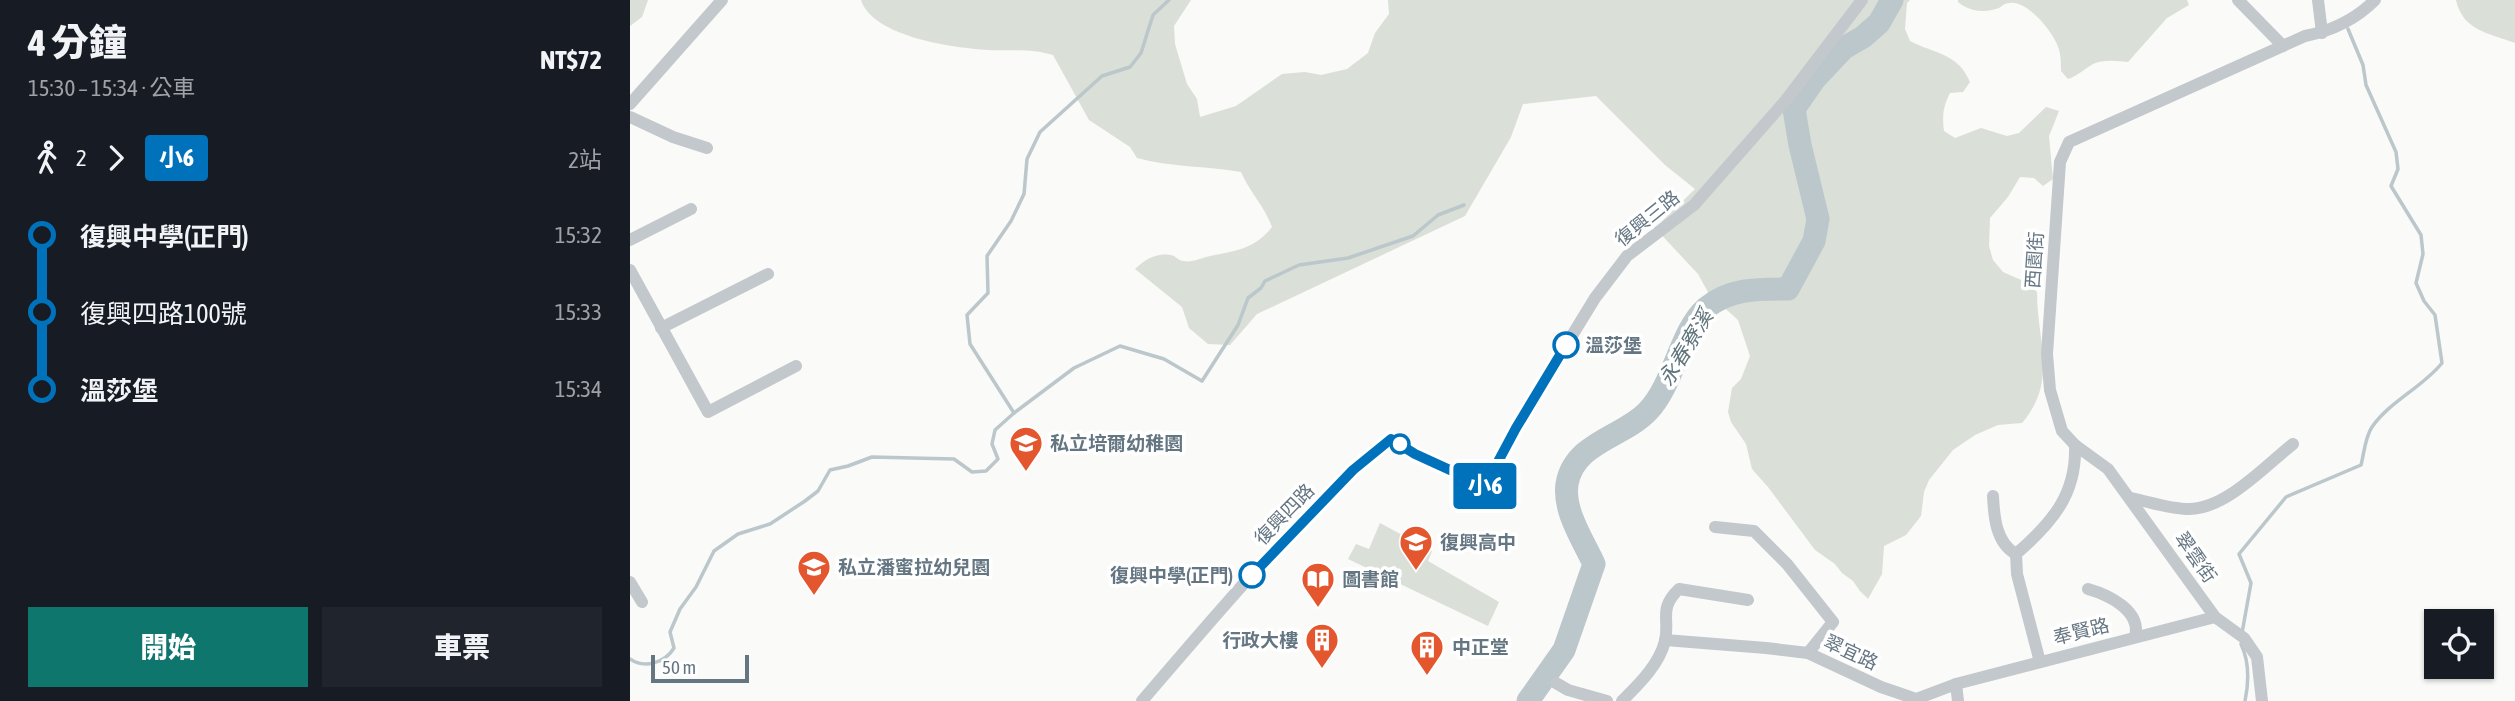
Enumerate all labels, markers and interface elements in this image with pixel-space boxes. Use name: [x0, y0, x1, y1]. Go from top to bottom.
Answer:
text: 4 分鐘: [28, 21, 127, 64]
text: NT$72: [540, 45, 602, 75]
text: 15:30 – 15:34 · 公車: [28, 75, 195, 101]
icon: walk: [28, 139, 66, 177]
icon: forward: [97, 139, 135, 177]
text: 小6: [159, 144, 194, 171]
text: 2: [76, 145, 87, 171]
text: 2站: [568, 147, 602, 173]
street label: 復興三路: [1611, 186, 1683, 250]
text: 復興中學(正門): [80, 222, 248, 252]
text: 15:32: [555, 222, 602, 248]
street label: 西園街: [2021, 231, 2047, 289]
text: 復興四路100號: [80, 299, 247, 329]
text: 15:33: [555, 299, 602, 325]
water label: 永春寮溪: [1653, 303, 1719, 390]
marker: 溫莎堡: [1553, 332, 1579, 358]
place label: 溫莎堡: [1585, 334, 1642, 356]
text: 溫莎堡: [80, 376, 158, 406]
text: 15:34: [555, 376, 602, 402]
school or university icon: 私立培爾幼稚園: [1007, 424, 1045, 473]
place label: 私立培爾幼稚園: [1050, 432, 1183, 454]
unlabelled marker: [1390, 434, 1410, 454]
line badge: 小6: [1454, 463, 1516, 509]
text: 小6: [1467, 472, 1503, 499]
street label: 復興四路: [1250, 479, 1318, 549]
school or university icon: 復興高中: [1397, 523, 1435, 572]
street label: 翠雲街: [2171, 527, 2221, 587]
place label: 復興高中: [1440, 531, 1516, 553]
school or university icon: 私立潘蜜拉幼兒園: [795, 548, 833, 597]
place label: 私立潘蜜拉幼兒園: [838, 556, 990, 578]
library icon: 圖書館: [1299, 560, 1337, 609]
marker: 復興中學(正門): [1239, 562, 1265, 588]
place label: 復興中學(正門): [1110, 564, 1233, 586]
place label: 圖書館: [1342, 568, 1399, 590]
button: 開始: [28, 607, 308, 687]
button: 車票: [322, 607, 602, 687]
map controls: [2424, 609, 2494, 679]
button: locate: [2424, 609, 2494, 679]
street label: 奉賢路: [2051, 613, 2111, 649]
building icon: 行政大樓: [1303, 621, 1341, 670]
building icon: 中正堂: [1408, 628, 1446, 677]
place label: 行政大樓: [1222, 629, 1298, 651]
street label: 翠宜路: [1821, 630, 1881, 674]
place label: 中正堂: [1452, 636, 1509, 658]
scale bar: [651, 652, 749, 684]
text: 50 m: [662, 656, 696, 678]

